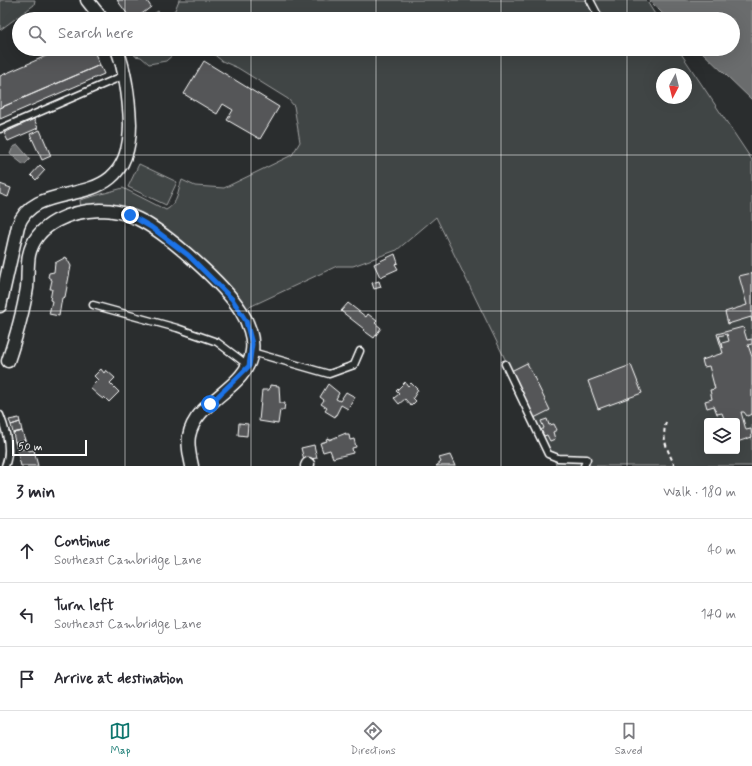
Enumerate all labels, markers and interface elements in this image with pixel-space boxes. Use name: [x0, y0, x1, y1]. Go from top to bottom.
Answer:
search box: [12, 12, 740, 56]
icon: search: [26, 23, 48, 45]
text: Search here: [58, 24, 134, 44]
north arrow: [656, 68, 692, 104]
route end: [121, 206, 139, 224]
route start: [201, 395, 219, 413]
map controls: [704, 418, 740, 454]
button: layers: [704, 418, 740, 454]
scale bar: [12, 438, 87, 457]
text: 50 m: [18, 440, 43, 454]
text: 3 min: [16, 481, 55, 503]
text: Walk · 180 m: [663, 484, 736, 501]
text: Continue: [54, 532, 110, 552]
icon: ahead: [16, 540, 38, 562]
text: 40 m: [707, 542, 736, 559]
text: Southeast Cambridge Lane: [54, 552, 202, 569]
text: Turn left: [54, 596, 114, 616]
icon: left: [16, 604, 38, 626]
text: 140 m: [701, 606, 736, 623]
text: Southeast Cambridge Lane: [54, 616, 202, 633]
icon: arrive: [16, 668, 38, 690]
text: Arrive at destination: [54, 669, 183, 689]
tab: Map: [109, 720, 131, 758]
tab: Directions: [350, 720, 396, 758]
tab: Saved: [615, 720, 642, 758]

